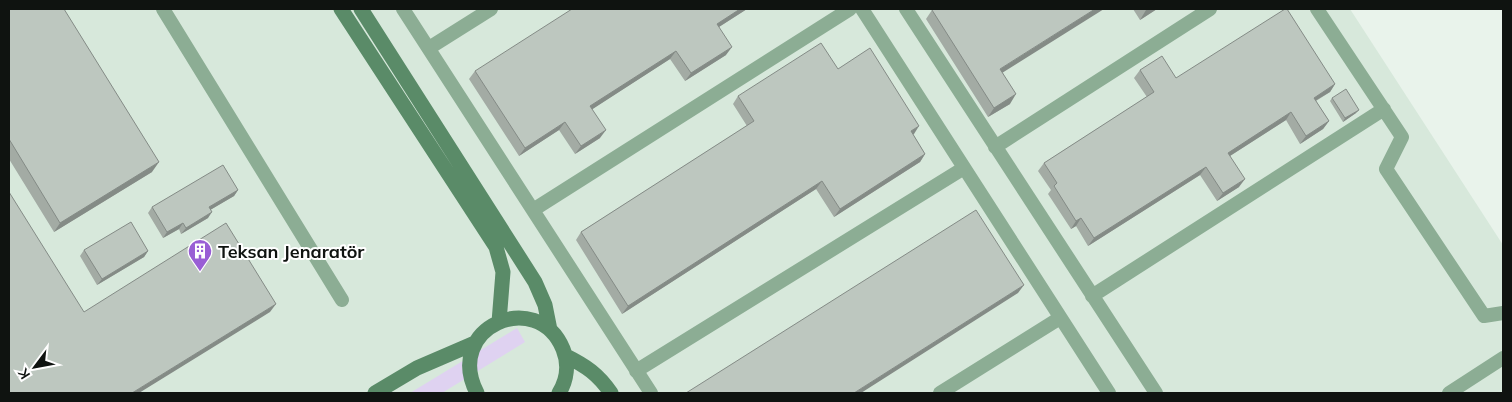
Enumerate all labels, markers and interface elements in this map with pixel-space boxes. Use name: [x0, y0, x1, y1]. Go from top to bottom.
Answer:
building icon: Teksan Jenaratör: [187, 238, 213, 272]
place label: Teksan Jenaratör: [218, 240, 365, 263]
north arrow: [10, 342, 60, 392]
text: K: [14, 365, 34, 383]

